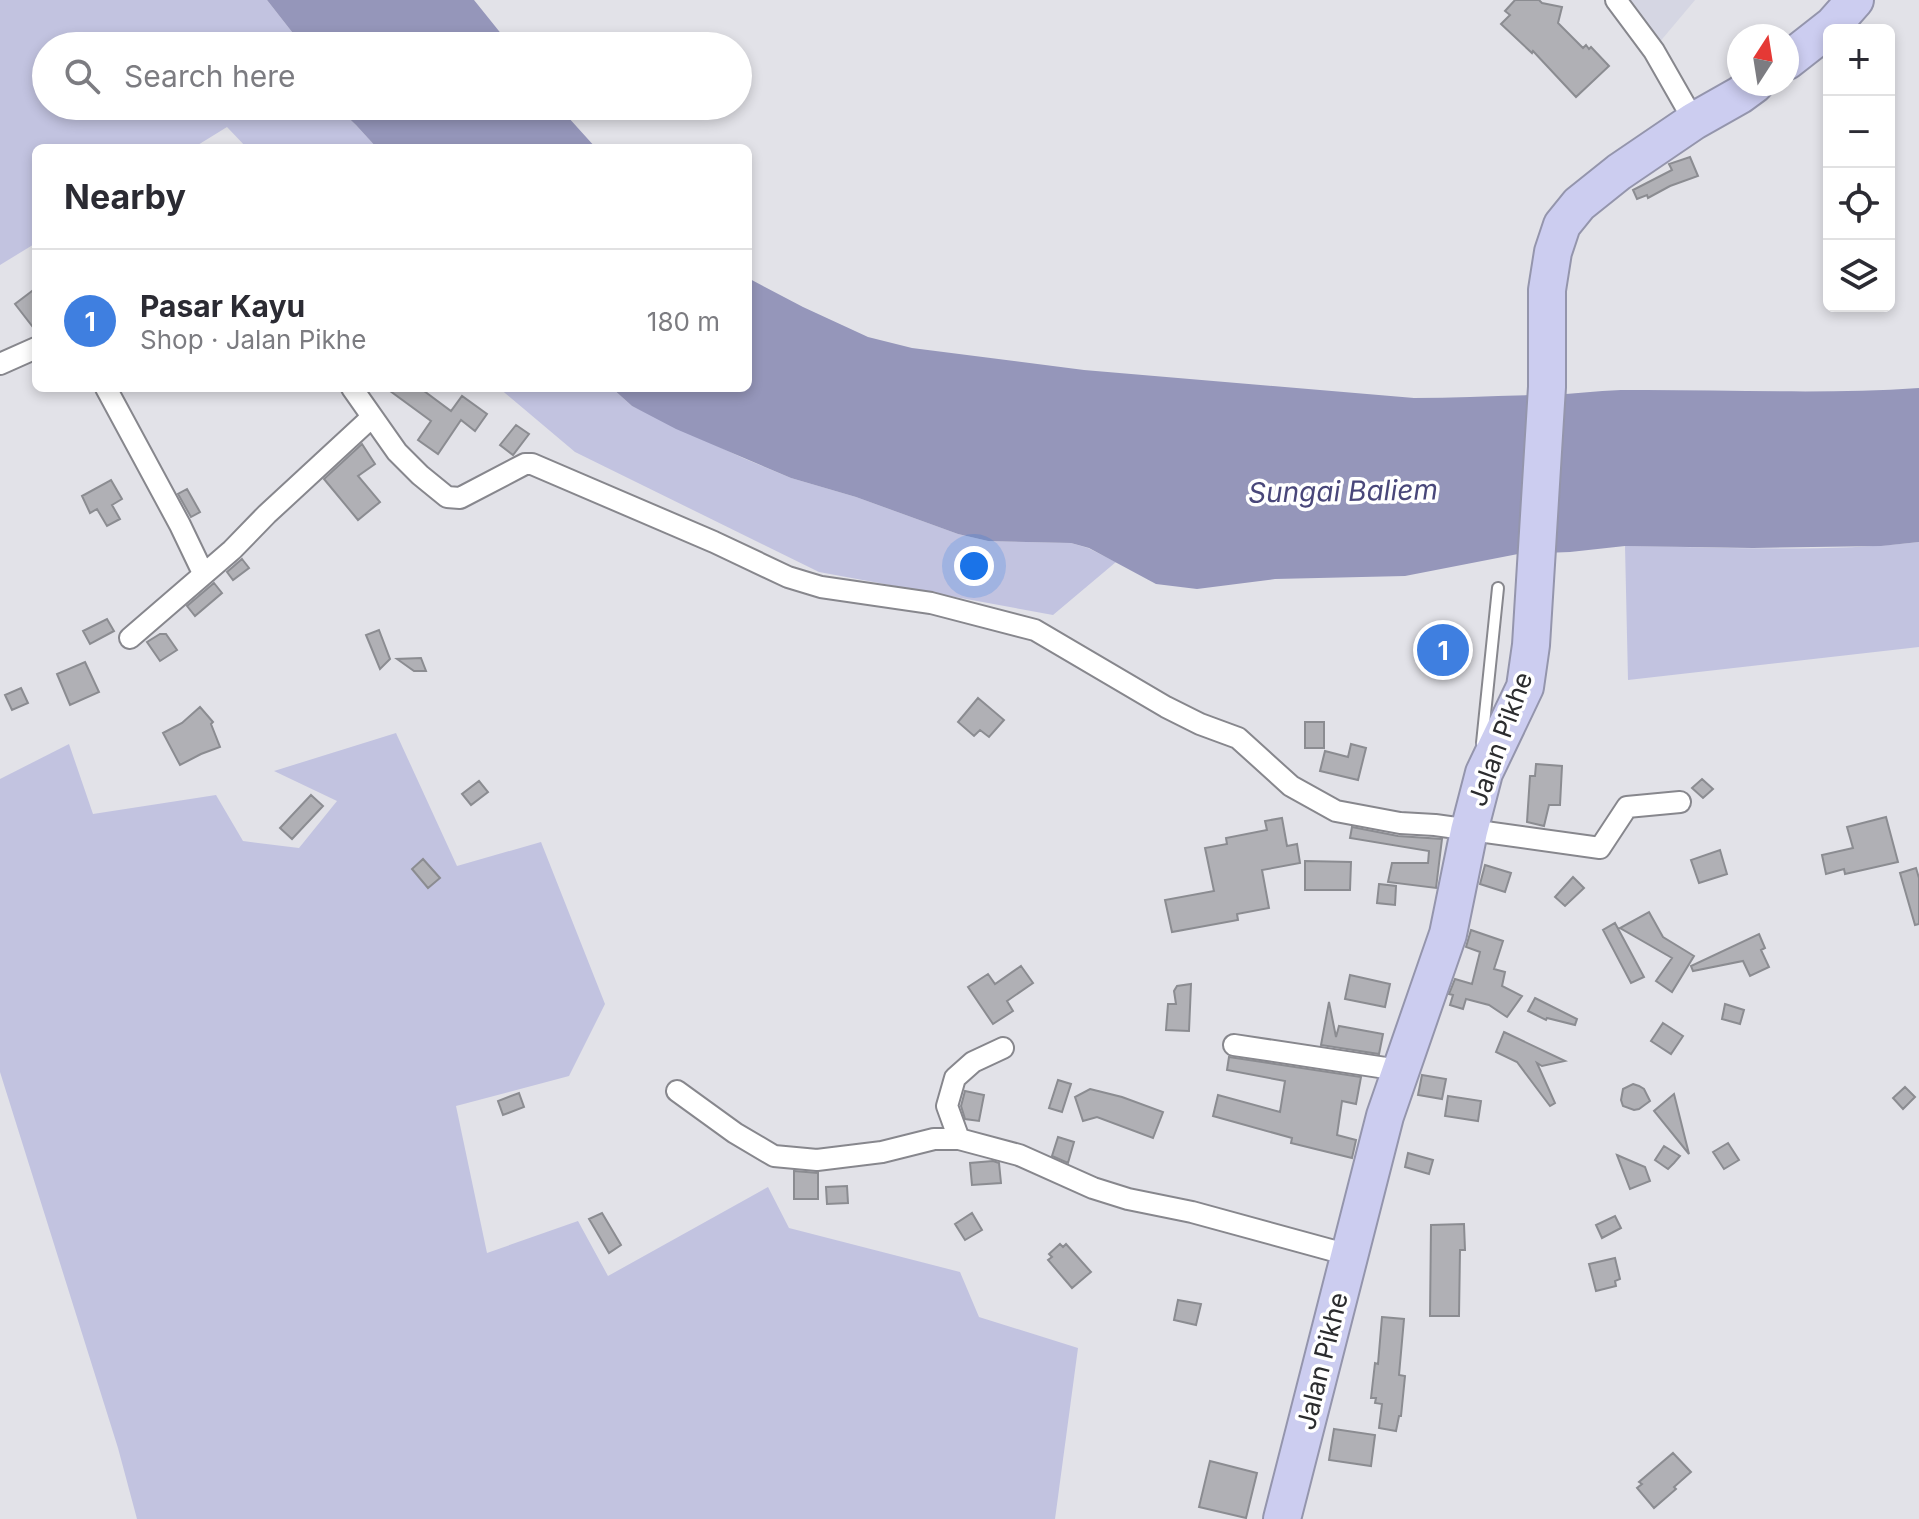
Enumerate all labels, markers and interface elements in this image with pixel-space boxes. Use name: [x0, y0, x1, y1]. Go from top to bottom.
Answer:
north arrow: [1727, 24, 1799, 96]
map controls: [1823, 24, 1895, 312]
button: +: [1823, 24, 1895, 96]
search box: [32, 32, 752, 120]
icon: search: [60, 54, 104, 98]
text: Search here: [124, 58, 296, 94]
button: −: [1823, 96, 1895, 168]
button: locate: [1823, 168, 1895, 240]
text: Nearby: [64, 176, 186, 217]
button: layers: [1823, 240, 1895, 312]
text: Pasar Kayu: [140, 288, 305, 324]
text: 1: [84, 306, 96, 337]
text: 180 m: [647, 306, 720, 337]
text: Shop · Jalan Pikhe: [140, 324, 366, 355]
water label: Sungai Baliem: [1248, 472, 1438, 510]
your location: [954, 546, 994, 586]
pin: 1: [1417, 620, 1469, 680]
street label: Jalan Pikhe: [1461, 668, 1539, 810]
street label: Jalan Pikhe: [1290, 1289, 1354, 1433]

